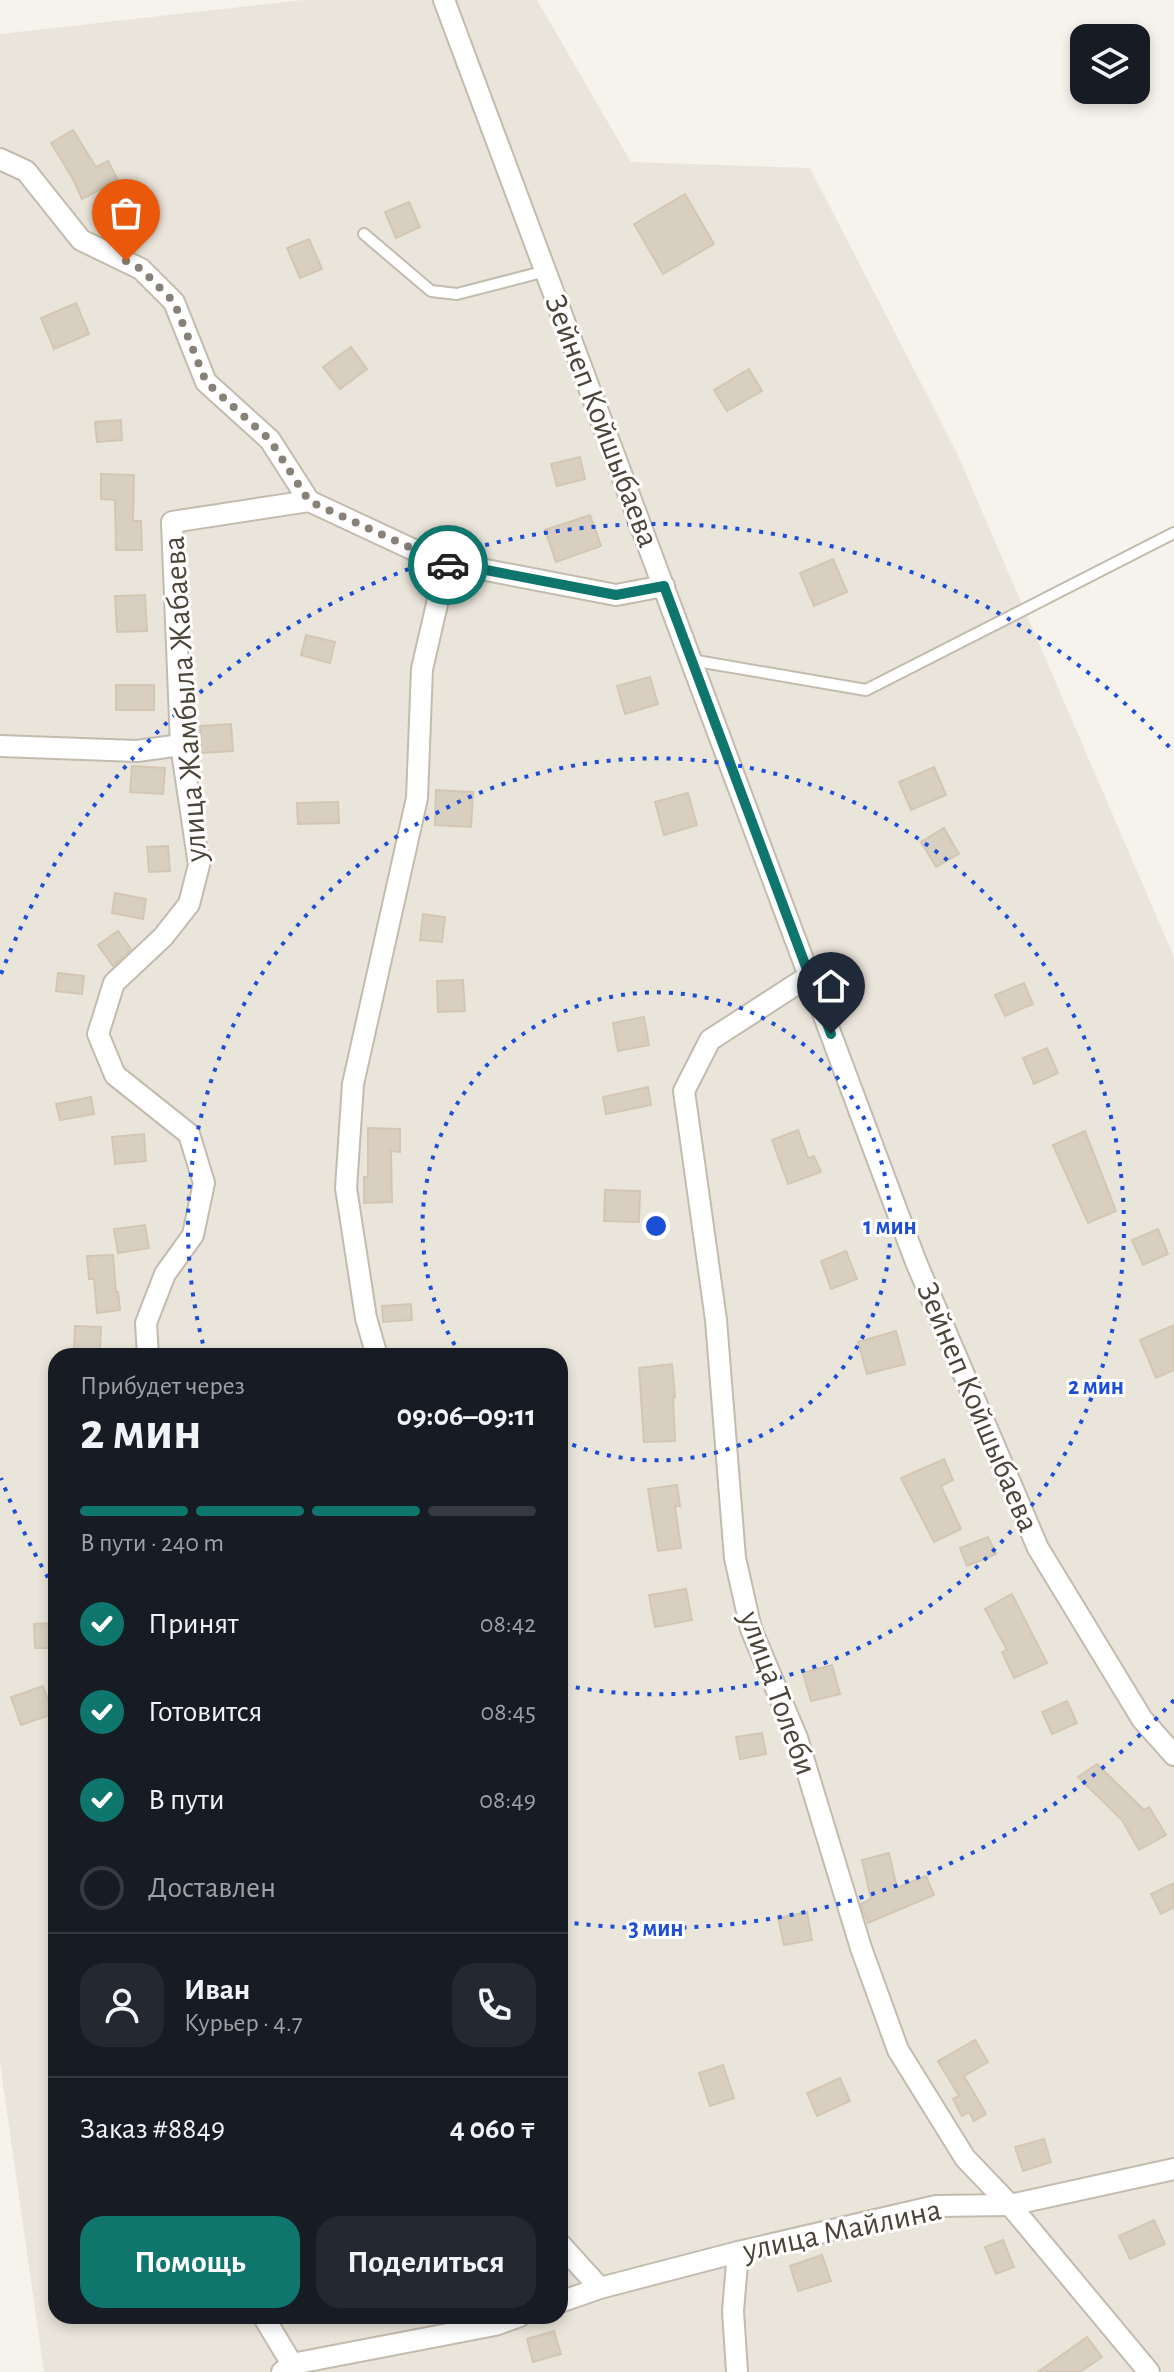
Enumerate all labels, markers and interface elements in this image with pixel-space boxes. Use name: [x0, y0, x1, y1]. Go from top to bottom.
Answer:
map controls: [1070, 24, 1150, 104]
button: layers: [1070, 24, 1150, 104]
pin: [92, 179, 160, 261]
icon: bag: [104, 191, 148, 235]
street label: Зейнеп Койшыбаева: [539, 290, 665, 552]
courier: [408, 525, 488, 605]
street label: улица Жамбыла Жабаева: [158, 535, 212, 864]
icon: car: [426, 543, 470, 587]
pin: [797, 952, 865, 1034]
icon: home: [809, 964, 853, 1008]
centre of rings: [642, 1212, 670, 1240]
text: 1 мин: [863, 1215, 917, 1239]
street label: Зейнеп Койшыбаева: [911, 1278, 1045, 1536]
text: Прибудет через: [80, 1373, 245, 1399]
text: 2 мин: [1068, 1375, 1124, 1399]
text: 09:06–09:11: [396, 1401, 536, 1431]
text: 2 мин: [80, 1406, 202, 1458]
text: В пути · 240 m: [80, 1530, 224, 1556]
icon: check: [80, 1602, 124, 1646]
street label: улица Толеби: [733, 1606, 822, 1779]
text: Принят: [148, 1609, 239, 1639]
text: 08:42: [480, 1611, 536, 1637]
icon: check: [80, 1690, 124, 1734]
text: Готовится: [148, 1697, 262, 1727]
text: 08:45: [481, 1699, 536, 1725]
icon: check: [80, 1778, 124, 1822]
text: В пути: [148, 1785, 225, 1815]
text: 08:49: [479, 1787, 536, 1813]
text: Доставлен: [148, 1873, 276, 1903]
text: 3 мин: [628, 1917, 684, 1941]
button: person: [80, 1963, 164, 2047]
button: phone: [452, 1963, 536, 2047]
text: Иван: [184, 1975, 250, 2005]
text: Курьер · 4.7: [184, 2010, 303, 2036]
text: Заказ #8849: [80, 2114, 225, 2144]
text: 4 060 ₸: [450, 2114, 536, 2144]
street label: улица Майлина: [739, 2193, 944, 2267]
button: Помощь: [80, 2216, 300, 2308]
button: Поделиться: [316, 2216, 536, 2308]

